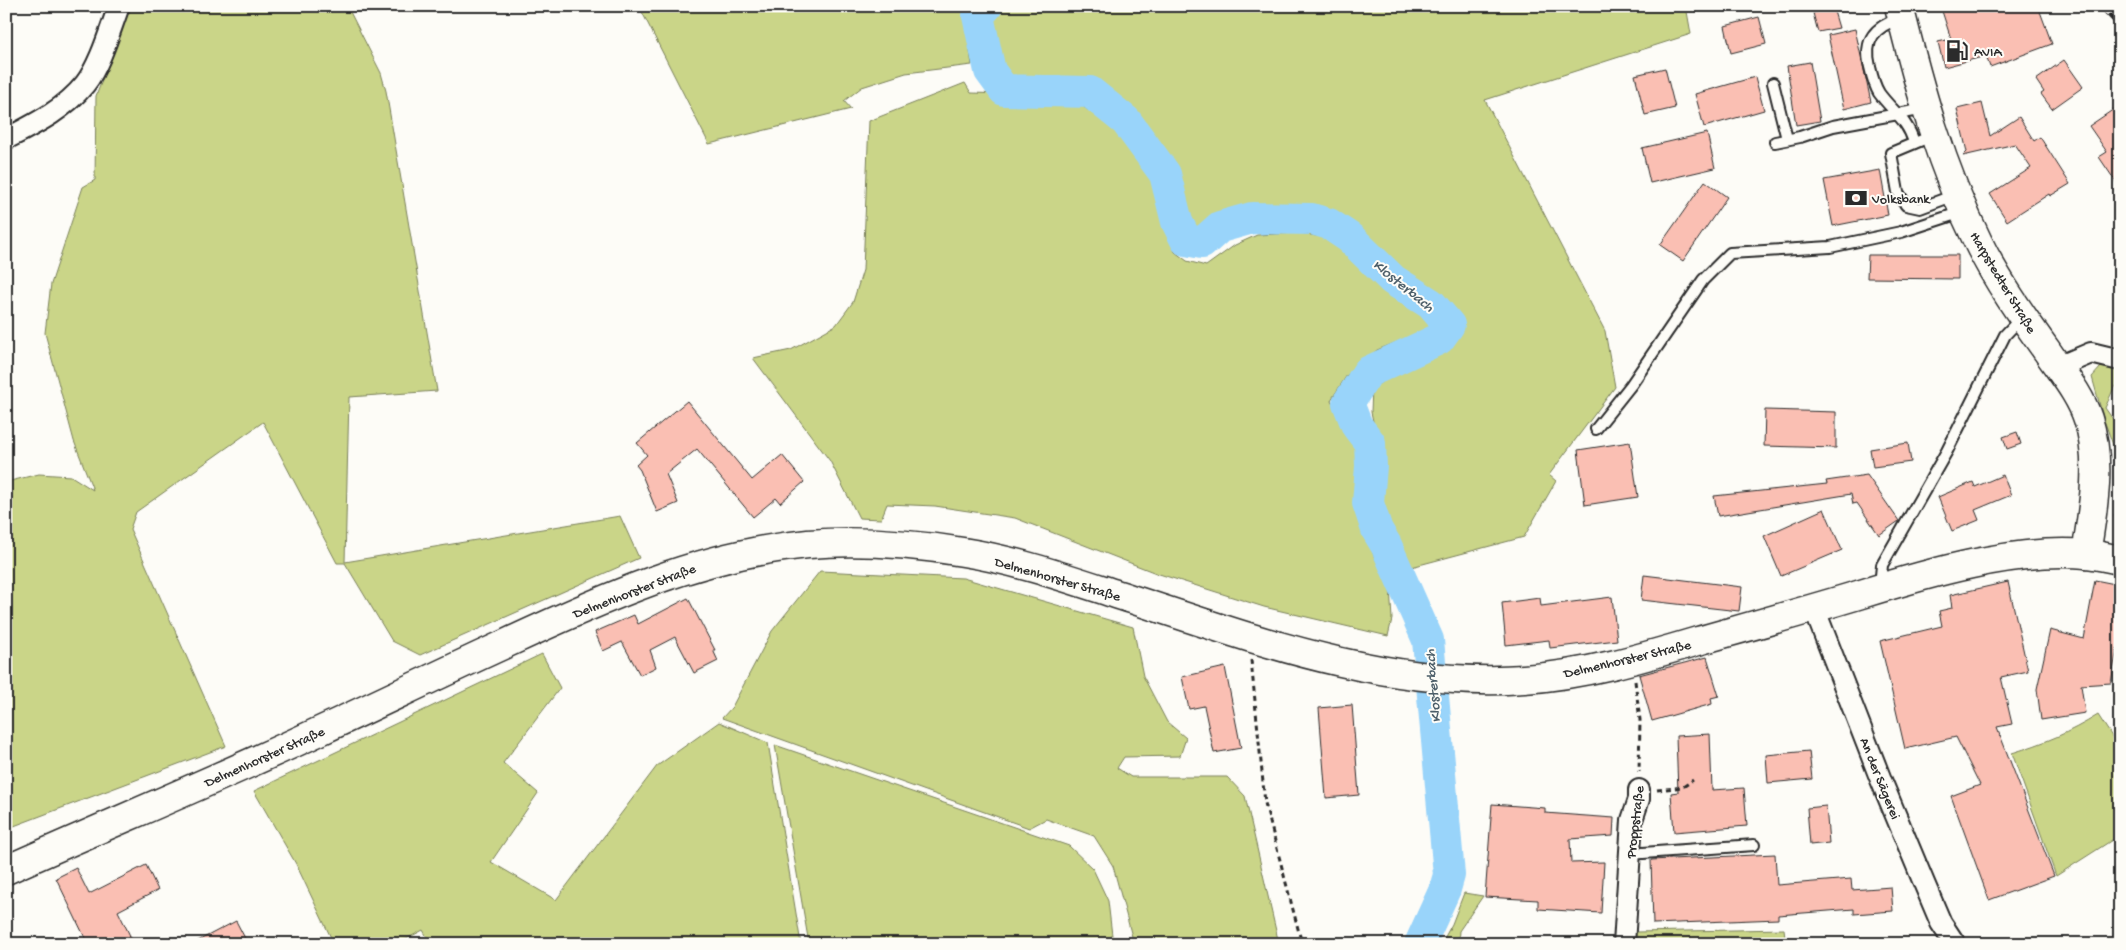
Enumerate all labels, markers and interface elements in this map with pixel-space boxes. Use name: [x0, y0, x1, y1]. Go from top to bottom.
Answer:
fuel station icon: AVIA: [1944, 38, 1970, 64]
place label: AVIA: [1974, 45, 2002, 62]
bank icon: Volksbank: [1843, 185, 1869, 211]
place label: Volksbank: [1871, 192, 1931, 209]
street label: Harpstedter Straße: [1965, 229, 2039, 338]
water label: Klosterbach: [1369, 256, 1438, 317]
street label: Delmenhorster Straße: [992, 554, 1123, 607]
street label: Delmenhorster Straße: [570, 561, 699, 624]
street label: Delmenhorster Straße: [1561, 637, 1694, 684]
water label: Klosterbach: [1422, 648, 1446, 723]
street label: Delmenhorster Straße: [201, 724, 329, 793]
street label: An der Sägerei: [1855, 736, 1903, 822]
street label: Proppstraße: [1623, 784, 1649, 861]

